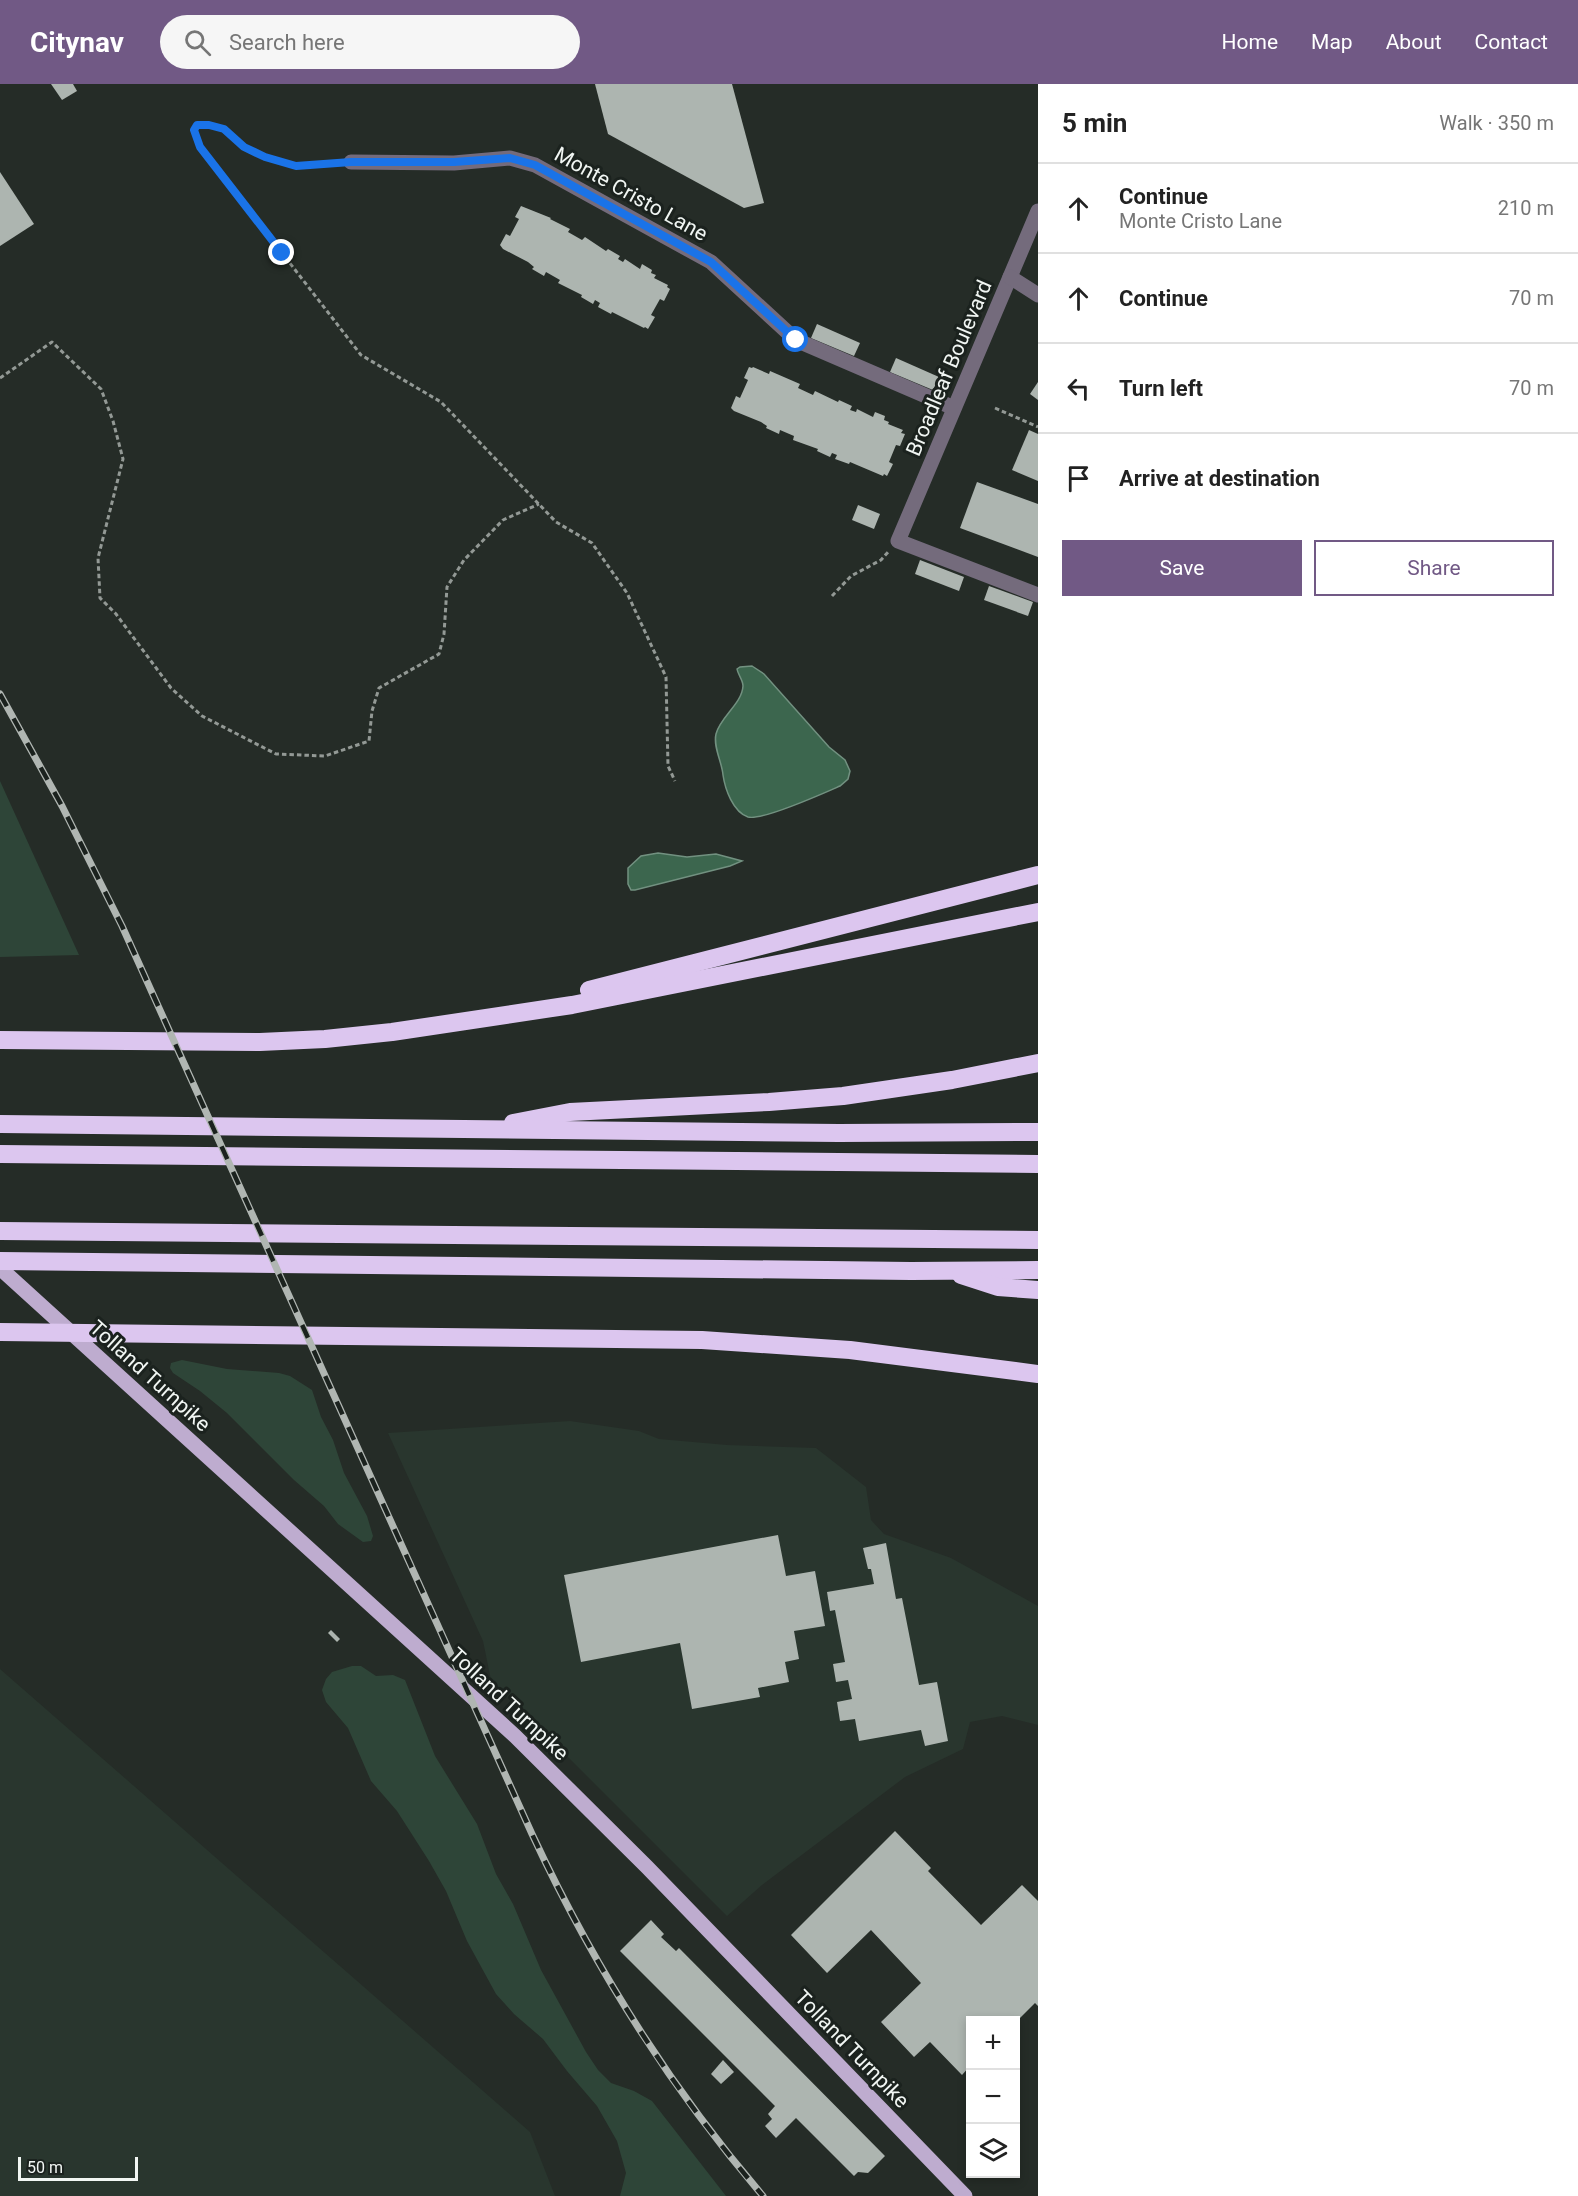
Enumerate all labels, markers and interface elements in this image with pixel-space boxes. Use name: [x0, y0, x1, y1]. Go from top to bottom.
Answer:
search box: [160, 15, 580, 69]
text: Citynav: [30, 26, 124, 59]
icon: search: [181, 26, 214, 59]
text: Search here: [229, 30, 345, 55]
text: Home: [1222, 30, 1278, 54]
text: Map: [1311, 30, 1353, 54]
text: About: [1386, 30, 1442, 54]
text: Contact: [1475, 30, 1548, 54]
text: 5 min: [1062, 108, 1127, 138]
text: Walk · 350 m: [1439, 111, 1554, 135]
street label: Monte Cristo Lane: [550, 142, 712, 246]
text: Continue: [1119, 184, 1208, 209]
icon: ahead: [1062, 192, 1095, 225]
text: 210 m: [1498, 196, 1554, 220]
text: Monte Cristo Lane: [1119, 209, 1282, 233]
route end: [268, 239, 294, 265]
street label: Broadleaf Boulevard: [901, 277, 997, 459]
icon: ahead: [1062, 282, 1095, 315]
text: Continue: [1119, 286, 1208, 311]
text: 70 m: [1509, 286, 1554, 310]
route start: [782, 326, 808, 352]
icon: left: [1062, 372, 1095, 405]
text: Turn left: [1119, 376, 1203, 401]
text: 70 m: [1509, 376, 1554, 400]
icon: arrive: [1062, 462, 1095, 495]
text: Arrive at destination: [1119, 466, 1320, 491]
button: Save: [1062, 540, 1302, 596]
button: Share: [1314, 540, 1554, 596]
street label: Tolland Turnpike: [85, 1316, 215, 1436]
street label: Tolland Turnpike: [445, 1643, 573, 1765]
street label: Tolland Turnpike: [790, 1985, 914, 2113]
map controls: [966, 2016, 1020, 2178]
button: +: [966, 2016, 1020, 2070]
button: −: [966, 2070, 1020, 2124]
button: layers: [966, 2124, 1020, 2178]
scale bar: [18, 2154, 138, 2182]
text: 50 m: [27, 2158, 63, 2177]

